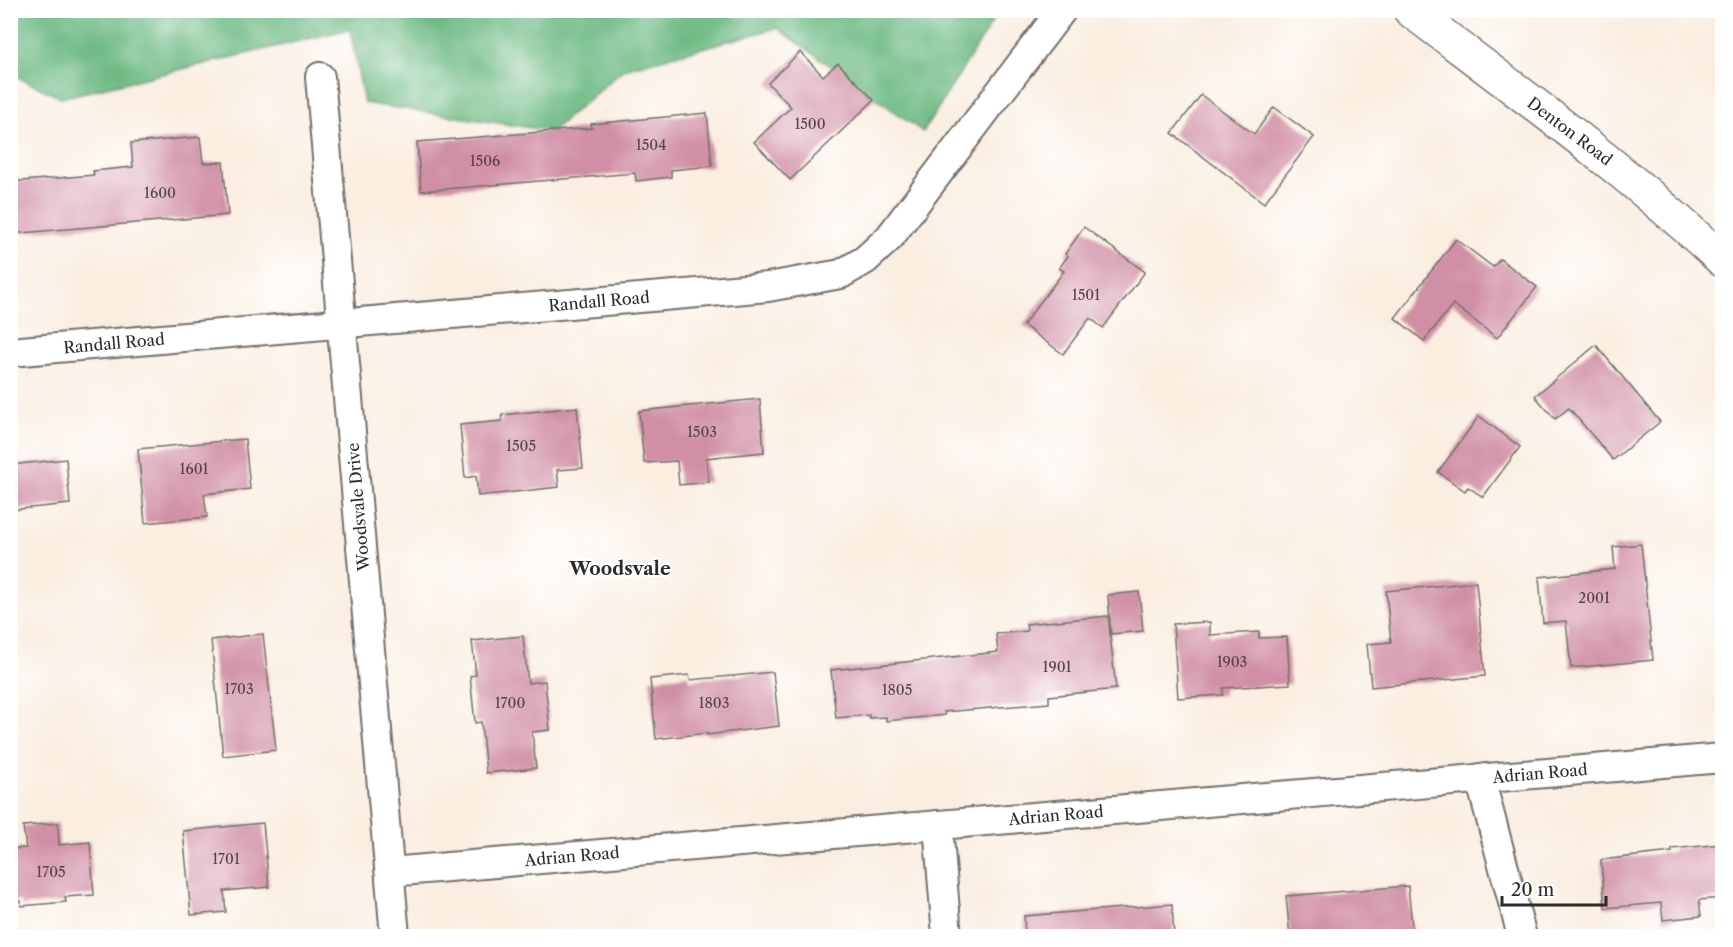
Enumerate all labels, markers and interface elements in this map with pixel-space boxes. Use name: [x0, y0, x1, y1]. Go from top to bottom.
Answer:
street label: Denton Road: [1524, 93, 1617, 170]
house number: 1500: [794, 115, 826, 133]
house number: 1504: [636, 136, 666, 154]
house number: 1506: [470, 152, 500, 170]
house number: 1600: [144, 184, 176, 202]
house number: 1501: [1072, 286, 1100, 304]
street label: Randall Road: [547, 287, 651, 315]
street label: Randall Road: [62, 329, 166, 357]
house number: 1503: [687, 423, 717, 441]
house number: 1505: [506, 437, 536, 455]
street label: Woodsvale Drive: [342, 442, 374, 573]
house number: 1601: [180, 460, 209, 478]
district label: Woodsvale: [568, 558, 671, 580]
house number: 2001: [1578, 589, 1610, 607]
house number: 1903: [1217, 653, 1247, 671]
house number: 1901: [1043, 658, 1072, 676]
house number: 1703: [224, 680, 254, 698]
house number: 1805: [882, 681, 912, 699]
house number: 1700: [495, 694, 525, 712]
house number: 1803: [699, 694, 729, 712]
street label: Adrian Road: [1491, 759, 1589, 787]
street label: Adrian Road: [1007, 801, 1105, 829]
street label: Adrian Road: [523, 842, 621, 870]
house number: 1701: [212, 850, 240, 868]
house number: 1705: [36, 863, 66, 881]
scale bar: [1502, 869, 1606, 907]
text: 20 m: [1511, 879, 1555, 901]

